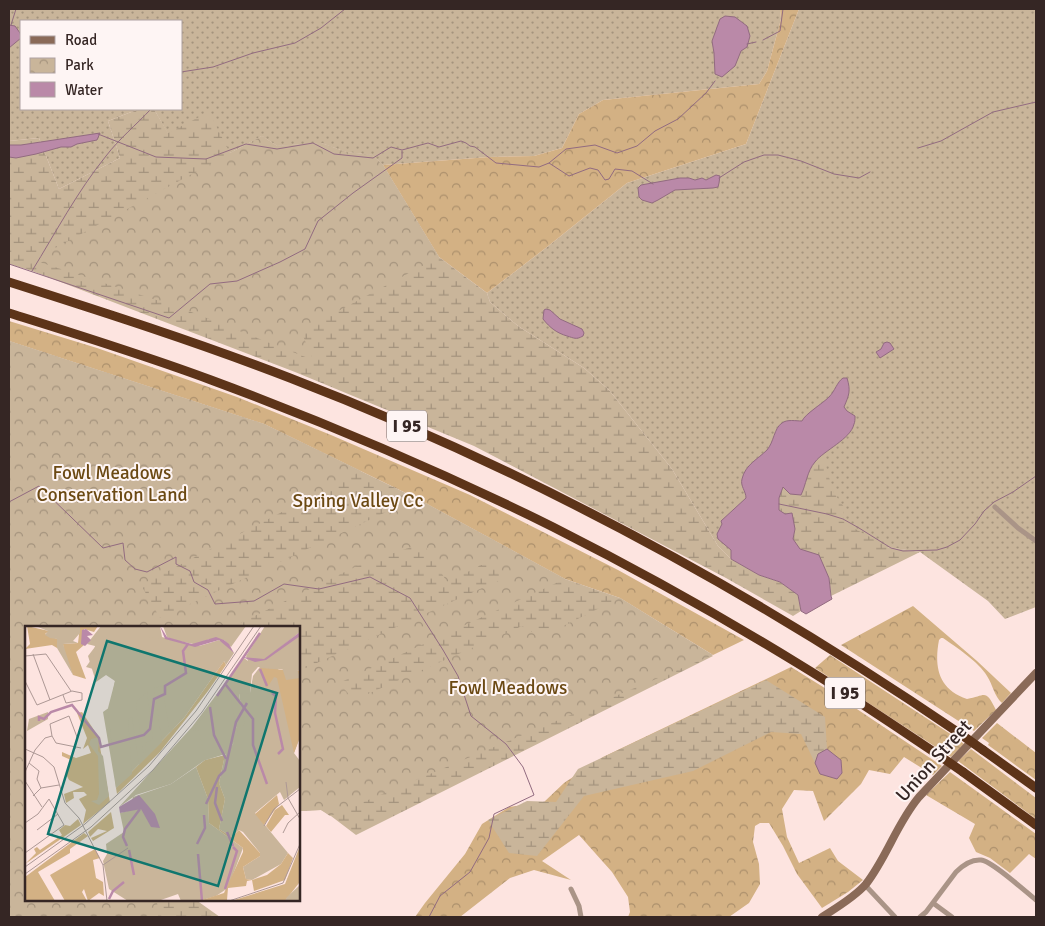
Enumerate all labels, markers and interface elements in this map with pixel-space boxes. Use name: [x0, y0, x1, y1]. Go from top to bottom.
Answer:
legend: [20, 20, 182, 110]
text: Road: [65, 31, 97, 49]
text: Park: [65, 56, 94, 74]
text: Water: [65, 81, 103, 99]
road number: I 95: [387, 411, 427, 442]
park label: Fowl Meadows Conservation Land: [36, 461, 188, 507]
park label: Spring Valley Cc: [293, 489, 423, 513]
inset map: [25, 626, 300, 901]
park label: Fowl Meadows: [449, 676, 567, 700]
road number: I 95: [825, 678, 865, 708]
street label: Union Street: [891, 714, 977, 807]

